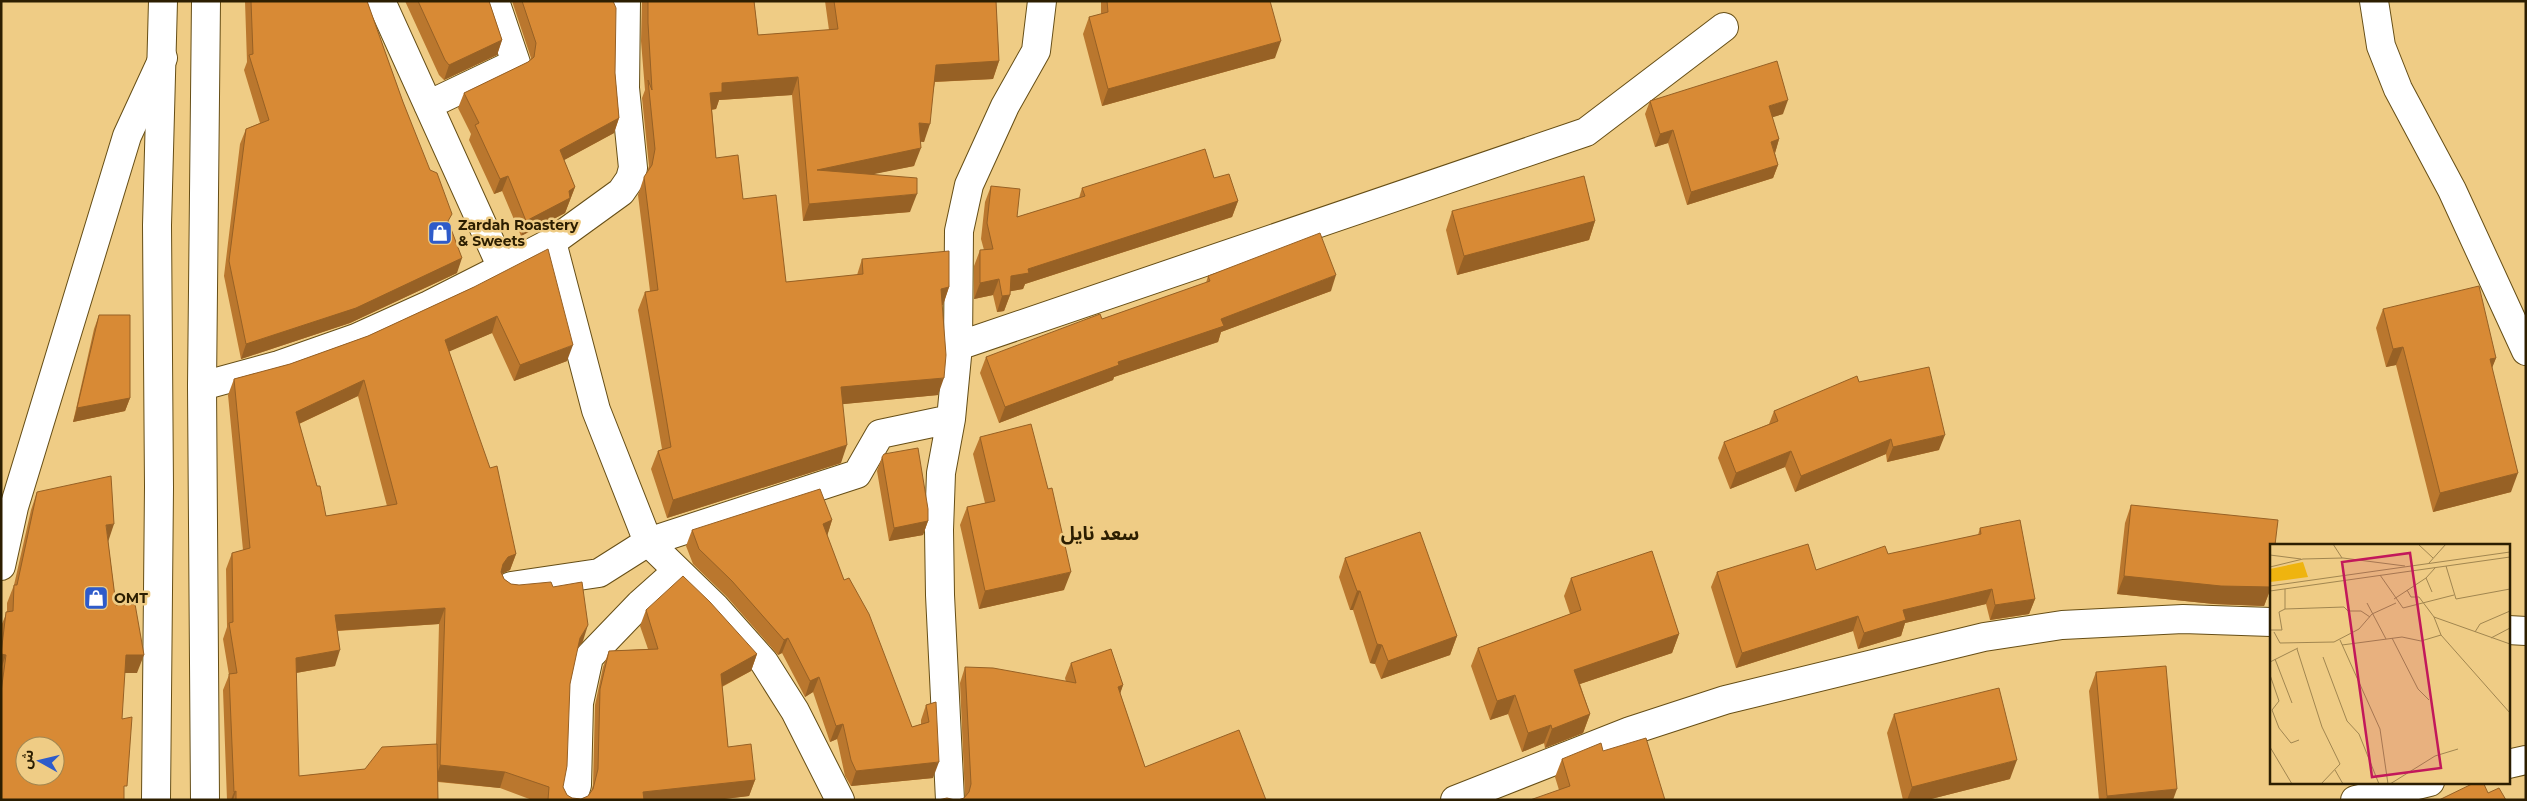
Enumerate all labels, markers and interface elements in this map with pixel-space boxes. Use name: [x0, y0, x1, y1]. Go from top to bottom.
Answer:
place label: Zardah Roastery & Sweets: [458, 216, 579, 250]
shop icon: Zardah Roastery & Sweets: [427, 220, 453, 246]
district label: سعد نايل: [1061, 522, 1139, 545]
inset map: [2270, 544, 2510, 784]
shop icon: OMT: [83, 585, 109, 611]
place label: OMT: [114, 589, 148, 607]
north arrow: [15, 736, 65, 786]
text: ش: [17, 748, 37, 770]

